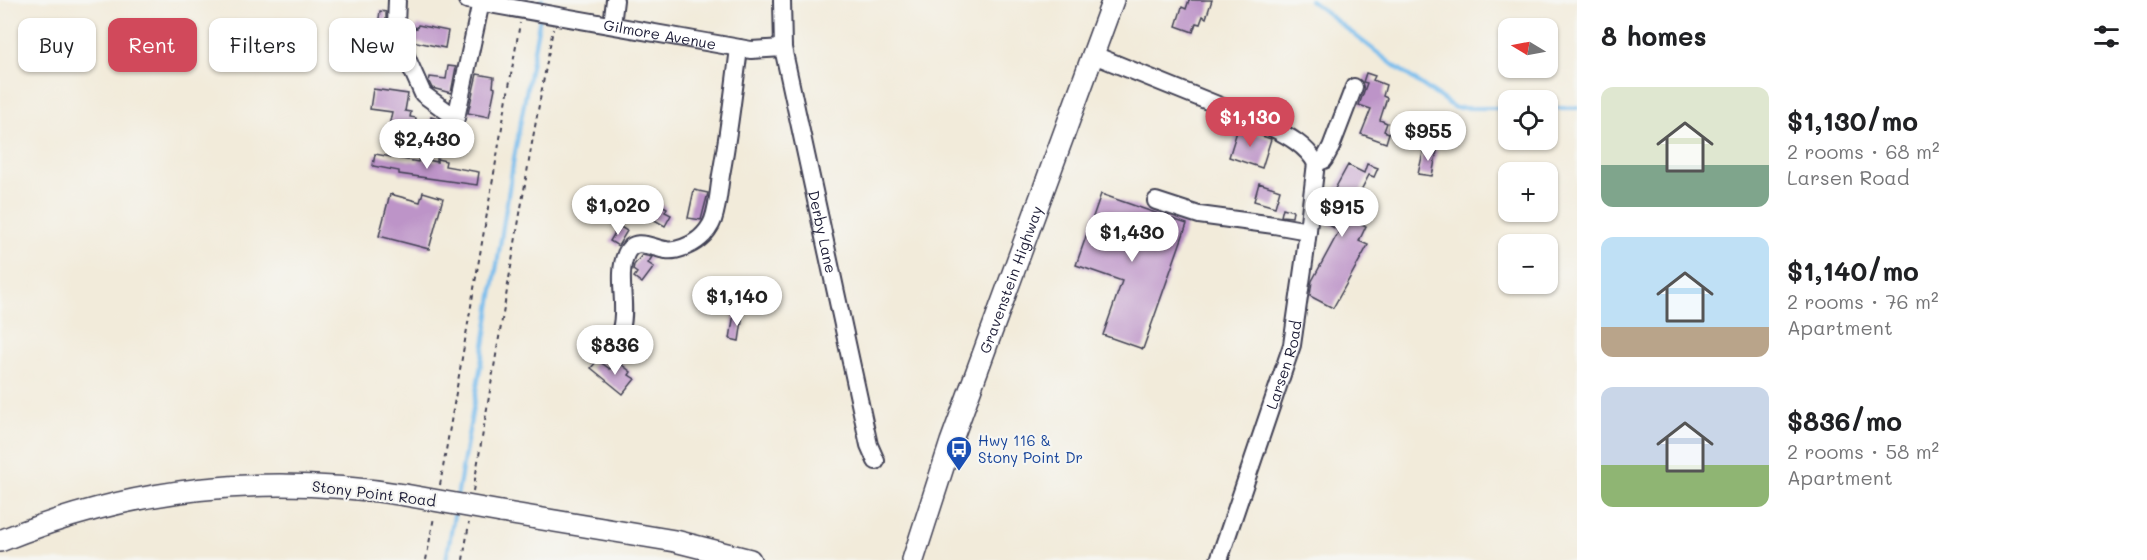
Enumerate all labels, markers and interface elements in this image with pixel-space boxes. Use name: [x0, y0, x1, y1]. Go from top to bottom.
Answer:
street label: Gilmore Avenue: [602, 14, 718, 54]
chip: Buy: [18, 18, 96, 72]
chip: Rent: [108, 18, 197, 72]
chip: Filters: [209, 18, 317, 72]
chip: New: [329, 18, 416, 72]
north arrow: [1498, 18, 1558, 78]
map controls: [1498, 18, 1558, 294]
text: 8 homes: [1601, 19, 1707, 53]
icon: filters: [2090, 20, 2123, 53]
button: locate: [1498, 90, 1558, 150]
pin: $1,130: [1201, 97, 1299, 148]
text: $1,130: [1219, 103, 1281, 129]
text: $1,130/mo: [1787, 104, 1918, 138]
pin: $955: [1392, 111, 1464, 162]
icon: home: [1649, 111, 1721, 183]
text: $955: [1404, 117, 1452, 143]
pin: $2,430: [378, 119, 476, 170]
text: $2,430: [393, 125, 461, 151]
text: 2 rooms · 68 m²: [1787, 138, 1940, 164]
button: +: [1498, 162, 1558, 222]
text: Larsen Road: [1787, 164, 1909, 190]
pin: $1,020: [569, 185, 667, 236]
pin: $915: [1306, 187, 1378, 238]
street label: Derby Lane: [804, 188, 841, 275]
text: $1,020: [586, 191, 650, 217]
text: $915: [1320, 193, 1364, 219]
street label: Gravenstein Highway: [974, 203, 1047, 356]
pin: $1,430: [1083, 212, 1181, 263]
text: $1,430: [1100, 218, 1164, 244]
button: −: [1498, 234, 1558, 294]
text: $1,140/mo: [1787, 254, 1919, 288]
icon: home: [1649, 261, 1721, 333]
pin: $1,140: [688, 276, 786, 327]
text: $1,140: [706, 282, 768, 308]
text: 2 rooms · 76 m²: [1787, 288, 1939, 314]
text: Apartment: [1787, 314, 1893, 340]
street label: Larsen Road: [1261, 319, 1305, 412]
pin: $836: [579, 325, 651, 376]
text: $836: [591, 331, 639, 357]
text: $836/mo: [1787, 404, 1902, 438]
icon: home: [1649, 411, 1721, 483]
place label: Hwy 116 & Stony Point Dr: [978, 430, 1083, 467]
bus stop icon: Hwy 116 & Stony Point Dr: [944, 434, 974, 472]
text: 2 rooms · 58 m²: [1787, 438, 1939, 464]
text: Apartment: [1787, 464, 1893, 490]
street label: Stony Point Road: [311, 475, 437, 511]

